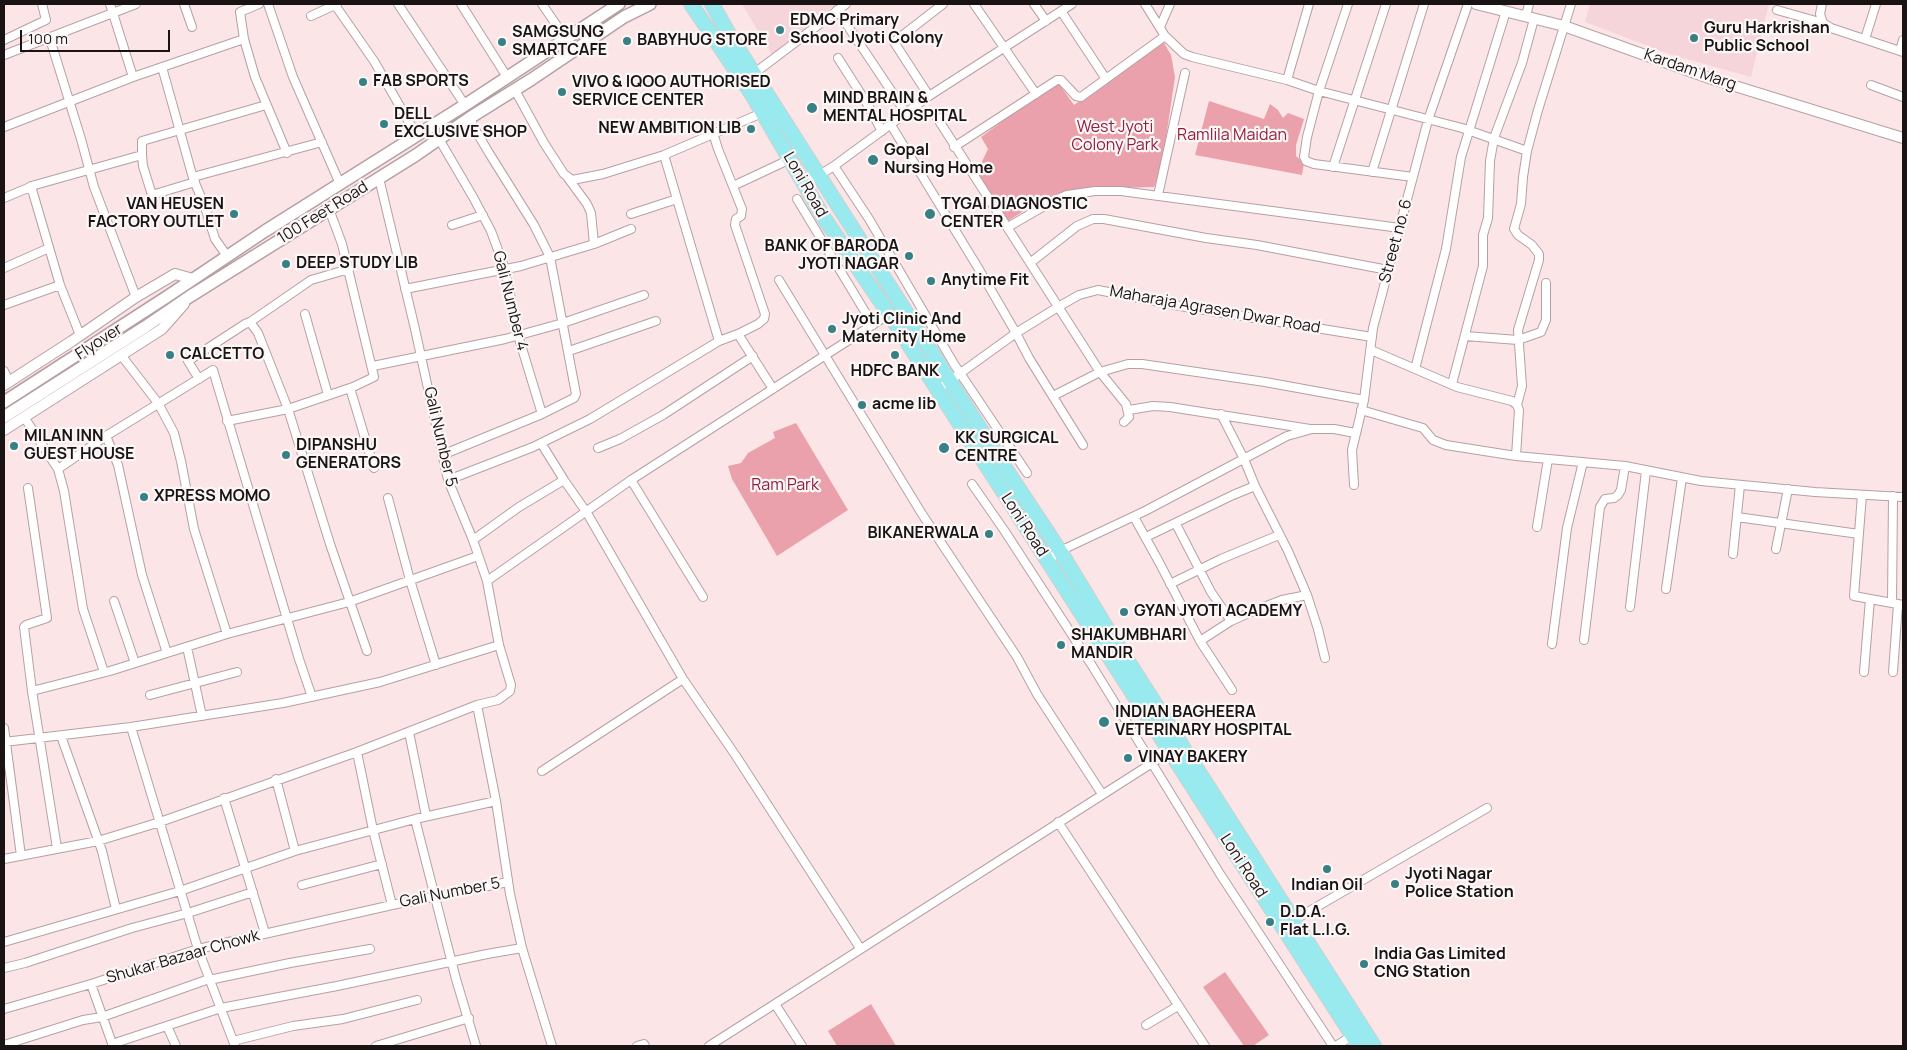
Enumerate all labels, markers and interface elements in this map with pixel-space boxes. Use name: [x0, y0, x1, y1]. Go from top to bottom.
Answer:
place label: EDMC Primary School Jyoti Colony: [790, 11, 943, 49]
place label: Guru Harkrishan Public School: [1704, 19, 1830, 57]
scale bar: [22, 20, 172, 52]
place label: SAMGSUNG SMARTCAFE: [512, 23, 607, 61]
marker: EDMC Primary School Jyoti Colony: [774, 24, 786, 36]
text: 100 m: [28, 28, 68, 49]
place label: BABYHUG STORE: [637, 31, 767, 51]
marker: Guru Harkrishan Public School: [1688, 32, 1700, 44]
marker: BABYHUG STORE: [621, 35, 633, 47]
marker: SAMGSUNG SMARTCAFE: [496, 36, 508, 48]
street label: Kardam Marg: [1641, 45, 1739, 95]
place label: FAB SPORTS: [373, 72, 469, 92]
place label: VIVO & IQOO AUTHORISED SERVICE CENTER: [572, 73, 771, 111]
marker: FAB SPORTS: [357, 76, 369, 88]
marker: VIVO & IQOO AUTHORISED SERVICE CENTER: [556, 86, 568, 98]
place label: MIND BRAIN & MENTAL HOSPITAL: [823, 89, 967, 127]
marker: MIND BRAIN & MENTAL HOSPITAL: [805, 101, 819, 115]
place label: DELL EXCLUSIVE SHOP: [394, 105, 527, 143]
marker: DELL EXCLUSIVE SHOP: [378, 118, 390, 130]
park label: West Jyoti Colony Park: [1072, 118, 1158, 156]
place label: NEW AMBITION LIB: [598, 119, 741, 139]
marker: NEW AMBITION LIB: [745, 123, 757, 135]
park label: Ramlila Maidan: [1177, 126, 1287, 146]
place label: Gopal Nursing Home: [884, 141, 993, 179]
street label: Loni Road: [779, 149, 831, 221]
marker: Gopal Nursing Home: [866, 153, 880, 167]
street label: 100 Feet Road: [274, 178, 372, 248]
place label: VAN HEUSEN FACTORY OUTLET: [88, 195, 224, 233]
place label: TYGAI DIAGNOSTIC CENTER: [941, 195, 1088, 233]
street label: Street no. 6: [1376, 197, 1416, 285]
marker: TYGAI DIAGNOSTIC CENTER: [923, 207, 937, 221]
marker: VAN HEUSEN FACTORY OUTLET: [228, 208, 240, 220]
place label: BANK OF BARODA JYOTI NAGAR: [765, 237, 899, 275]
street label: Gali Number 4: [488, 249, 532, 353]
marker: BANK OF BARODA JYOTI NAGAR: [903, 250, 915, 262]
place label: DEEP STUDY LIB: [296, 254, 418, 274]
marker: DEEP STUDY LIB: [280, 258, 292, 270]
place label: Anytime Fit: [941, 271, 1029, 291]
marker: Anytime Fit: [925, 275, 937, 287]
street label: Maharaja Agrasen Dwar Road: [1108, 282, 1322, 338]
place label: Jyoti Clinic And Maternity Home: [842, 310, 966, 348]
street label: Flyover: [72, 320, 126, 364]
marker: Jyoti Clinic And Maternity Home: [826, 323, 838, 335]
place label: CALCETTO: [180, 345, 264, 365]
marker: CALCETTO: [164, 349, 176, 361]
marker: HDFC BANK: [889, 349, 901, 361]
place label: HDFC BANK: [851, 362, 939, 382]
street label: Gali Number 5: [419, 385, 461, 489]
place label: acme lib: [872, 395, 936, 415]
marker: acme lib: [856, 399, 868, 411]
place label: MILAN INN GUEST HOUSE: [24, 427, 134, 465]
place label: KK SURGICAL CENTRE: [955, 429, 1058, 467]
place label: DIPANSHU GENERATORS: [296, 436, 401, 474]
marker: MILAN INN GUEST HOUSE: [8, 440, 20, 452]
marker: KK SURGICAL CENTRE: [937, 441, 951, 455]
marker: DIPANSHU GENERATORS: [280, 449, 292, 461]
park label: Ram Park: [751, 476, 819, 496]
place label: XPRESS MOMO: [154, 487, 270, 507]
street label: Loni Road: [996, 490, 1052, 560]
marker: XPRESS MOMO: [138, 491, 150, 503]
place label: BIKANERWALA: [867, 524, 979, 544]
marker: BIKANERWALA: [983, 528, 995, 540]
place label: GYAN JYOTI ACADEMY: [1134, 602, 1302, 622]
marker: GYAN JYOTI ACADEMY: [1118, 606, 1130, 618]
place label: SHAKUMBHARI MANDIR: [1071, 626, 1187, 664]
marker: SHAKUMBHARI MANDIR: [1055, 639, 1067, 651]
place label: INDIAN BAGHEERA VETERINARY HOSPITAL: [1115, 703, 1292, 741]
marker: INDIAN BAGHEERA VETERINARY HOSPITAL: [1097, 715, 1111, 729]
place label: VINAY BAKERY: [1138, 748, 1248, 768]
marker: VINAY BAKERY: [1122, 752, 1134, 764]
street label: Loni Road: [1215, 831, 1271, 901]
marker: Indian Oil: [1321, 863, 1333, 875]
place label: Jyoti Nagar Police Station: [1405, 865, 1514, 903]
street label: Gali Number 5: [398, 874, 502, 912]
place label: Indian Oil: [1291, 876, 1363, 896]
marker: Jyoti Nagar Police Station: [1389, 878, 1401, 890]
place label: D.D.A. Flat L.I.G.: [1280, 903, 1351, 941]
marker: D.D.A. Flat L.I.G.: [1264, 916, 1276, 928]
street label: Shukar Bazaar Chowk: [104, 926, 262, 988]
place label: India Gas Limited CNG Station: [1374, 945, 1506, 983]
marker: India Gas Limited CNG Station: [1358, 958, 1370, 970]

